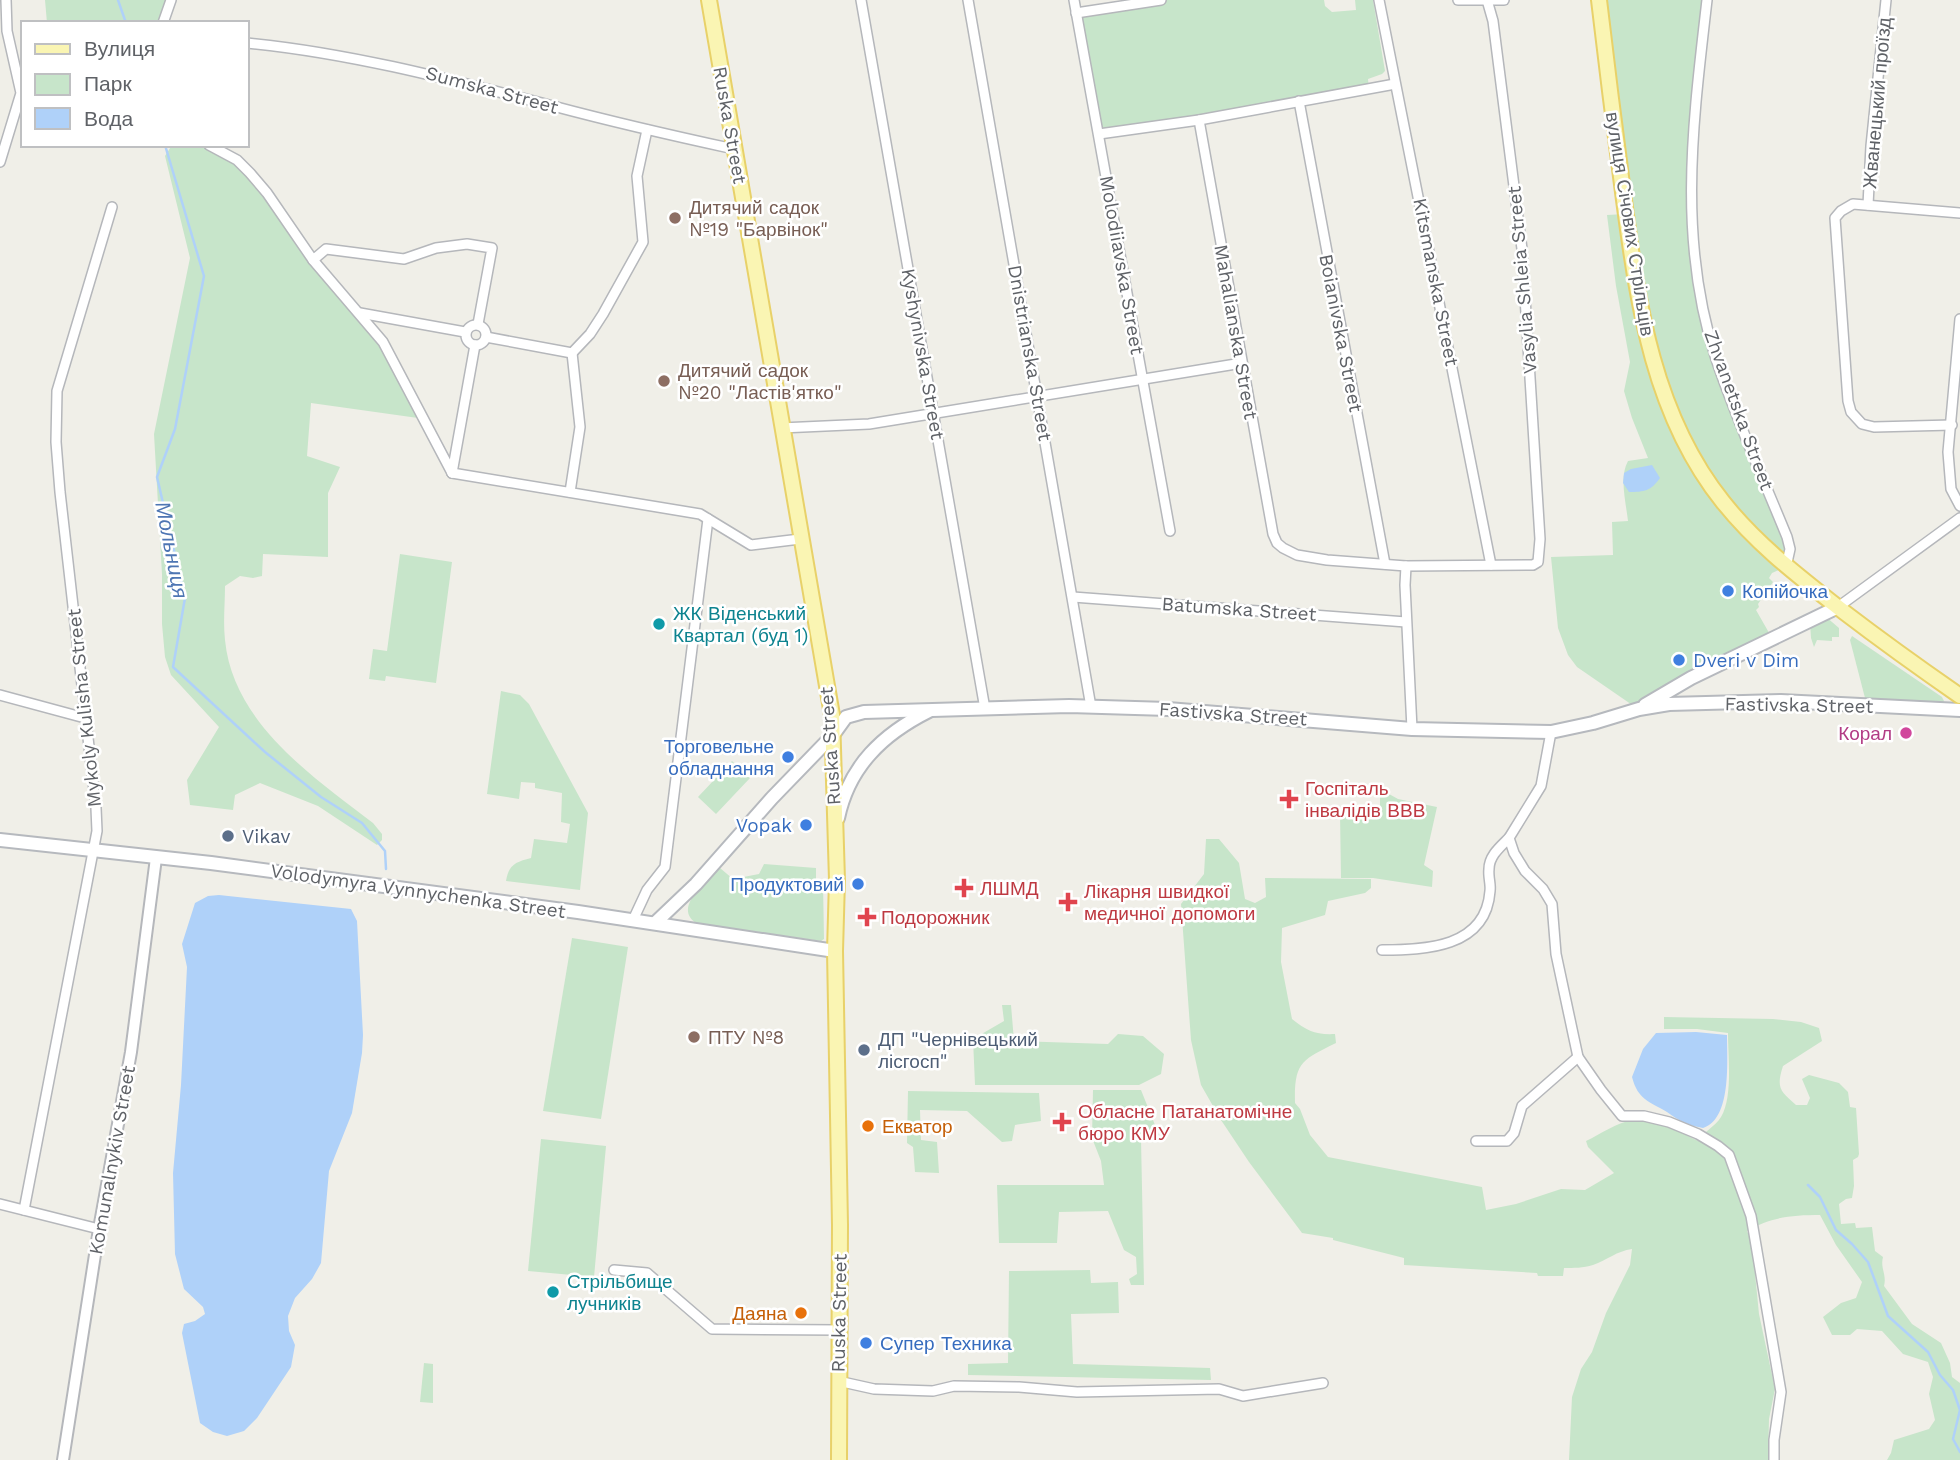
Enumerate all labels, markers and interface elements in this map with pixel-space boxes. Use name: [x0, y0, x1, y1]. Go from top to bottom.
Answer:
street label: Жванецький проїзд: [1858, 16, 1896, 190]
legend: [21, 21, 248, 147]
text: Вулиця: [84, 36, 155, 61]
street label: Sumska Street: [423, 61, 561, 119]
street label: Ruska Street: [708, 65, 752, 185]
text: Парк: [84, 71, 132, 96]
text: Вода: [84, 106, 133, 131]
street label: вулиця Січових Стрільців: [1601, 110, 1659, 338]
street label: Molodiiavska Street: [1095, 174, 1149, 356]
street label: Vasylia Shleia Street: [1502, 185, 1542, 375]
place label: Дитячий садок №19 "Барвінок": [689, 196, 828, 241]
street label: Kitsmanska Street: [1408, 196, 1464, 368]
marker: Дитячий садок №19 "Барвінок": [667, 210, 683, 226]
street label: Mahalianska Street: [1209, 243, 1263, 421]
street label: Boianivska Street: [1314, 252, 1368, 414]
street label: Dnistrianska Street: [1003, 263, 1057, 443]
street label: Kyshynivska Street: [897, 267, 949, 441]
street label: Zhvanetska Street: [1699, 327, 1779, 493]
place label: Дитячий садок №20 "Ластів'ятко": [678, 359, 842, 404]
marker: Дитячий садок №20 "Ластів'ятко": [656, 373, 672, 389]
water label: Мольниця: [150, 499, 194, 601]
place label: Копійочка: [1742, 580, 1829, 603]
marker: Копійочка: [1720, 583, 1736, 599]
street label: Batumska Street: [1161, 592, 1317, 626]
place label: ЖК Віденський Квартал (буд 1): [673, 602, 809, 647]
street label: Mykoly Kulisha Street: [62, 608, 106, 808]
marker: ЖК Віденський Квартал (буд 1): [651, 616, 667, 632]
place label: Dveri v Dim: [1693, 649, 1799, 672]
marker: Dveri v Dim: [1671, 652, 1687, 668]
street label: Ruska Street: [814, 686, 846, 806]
street label: Fastivska Street: [1724, 692, 1874, 718]
street label: Fastivska Street: [1158, 697, 1308, 731]
place label: Корал: [1838, 722, 1892, 745]
marker: Корал: [1898, 725, 1914, 741]
place label: Торговельне обладнання: [664, 735, 774, 780]
marker: Торговельне обладнання: [780, 749, 796, 765]
place label: Госпіталь інвалідів ВВВ: [1305, 777, 1425, 822]
marker: Госпіталь інвалідів ВВВ: [1279, 789, 1299, 809]
place label: Vopak: [736, 814, 792, 837]
marker: Vopak: [798, 817, 814, 833]
place label: Vikav: [242, 825, 290, 848]
marker: Vikav: [220, 828, 236, 844]
street label: Volodymyra Vynnychenka Street: [269, 859, 567, 923]
place label: Продуктовий: [730, 873, 844, 896]
marker: Продуктовий: [850, 876, 866, 892]
place label: ЛШМД: [980, 877, 1039, 900]
marker: ЛШМД: [954, 878, 974, 898]
place label: Лікарня швидкої медичної допомоги: [1084, 880, 1255, 925]
marker: Лікарня швидкої медичної допомоги: [1058, 892, 1078, 912]
place label: Подорожник: [881, 906, 990, 929]
marker: Подорожник: [859, 909, 875, 925]
place label: ПТУ №8: [708, 1026, 784, 1049]
place label: ДП "Чернівецький лісгосп": [878, 1028, 1038, 1073]
marker: ПТУ №8: [686, 1029, 702, 1045]
marker: ДП "Чернівецький лісгосп": [856, 1042, 872, 1058]
street label: Komunalnykiv Street: [84, 1064, 140, 1256]
place label: Обласне Патанатомічне бюро КМУ: [1078, 1100, 1292, 1145]
marker: Обласне Патанатомічне бюро КМУ: [1052, 1112, 1072, 1132]
place label: Екватор: [882, 1115, 953, 1138]
marker: Екватор: [860, 1118, 876, 1134]
street label: Ruska Street: [826, 1253, 852, 1373]
place label: Стрільбище лучників: [567, 1270, 673, 1315]
marker: Стрільбище лучників: [545, 1284, 561, 1300]
place label: Даяна: [732, 1302, 787, 1325]
marker: Даяна: [793, 1305, 809, 1321]
place label: Супер Техника: [880, 1332, 1012, 1355]
marker: Супер Техника: [858, 1335, 874, 1351]

